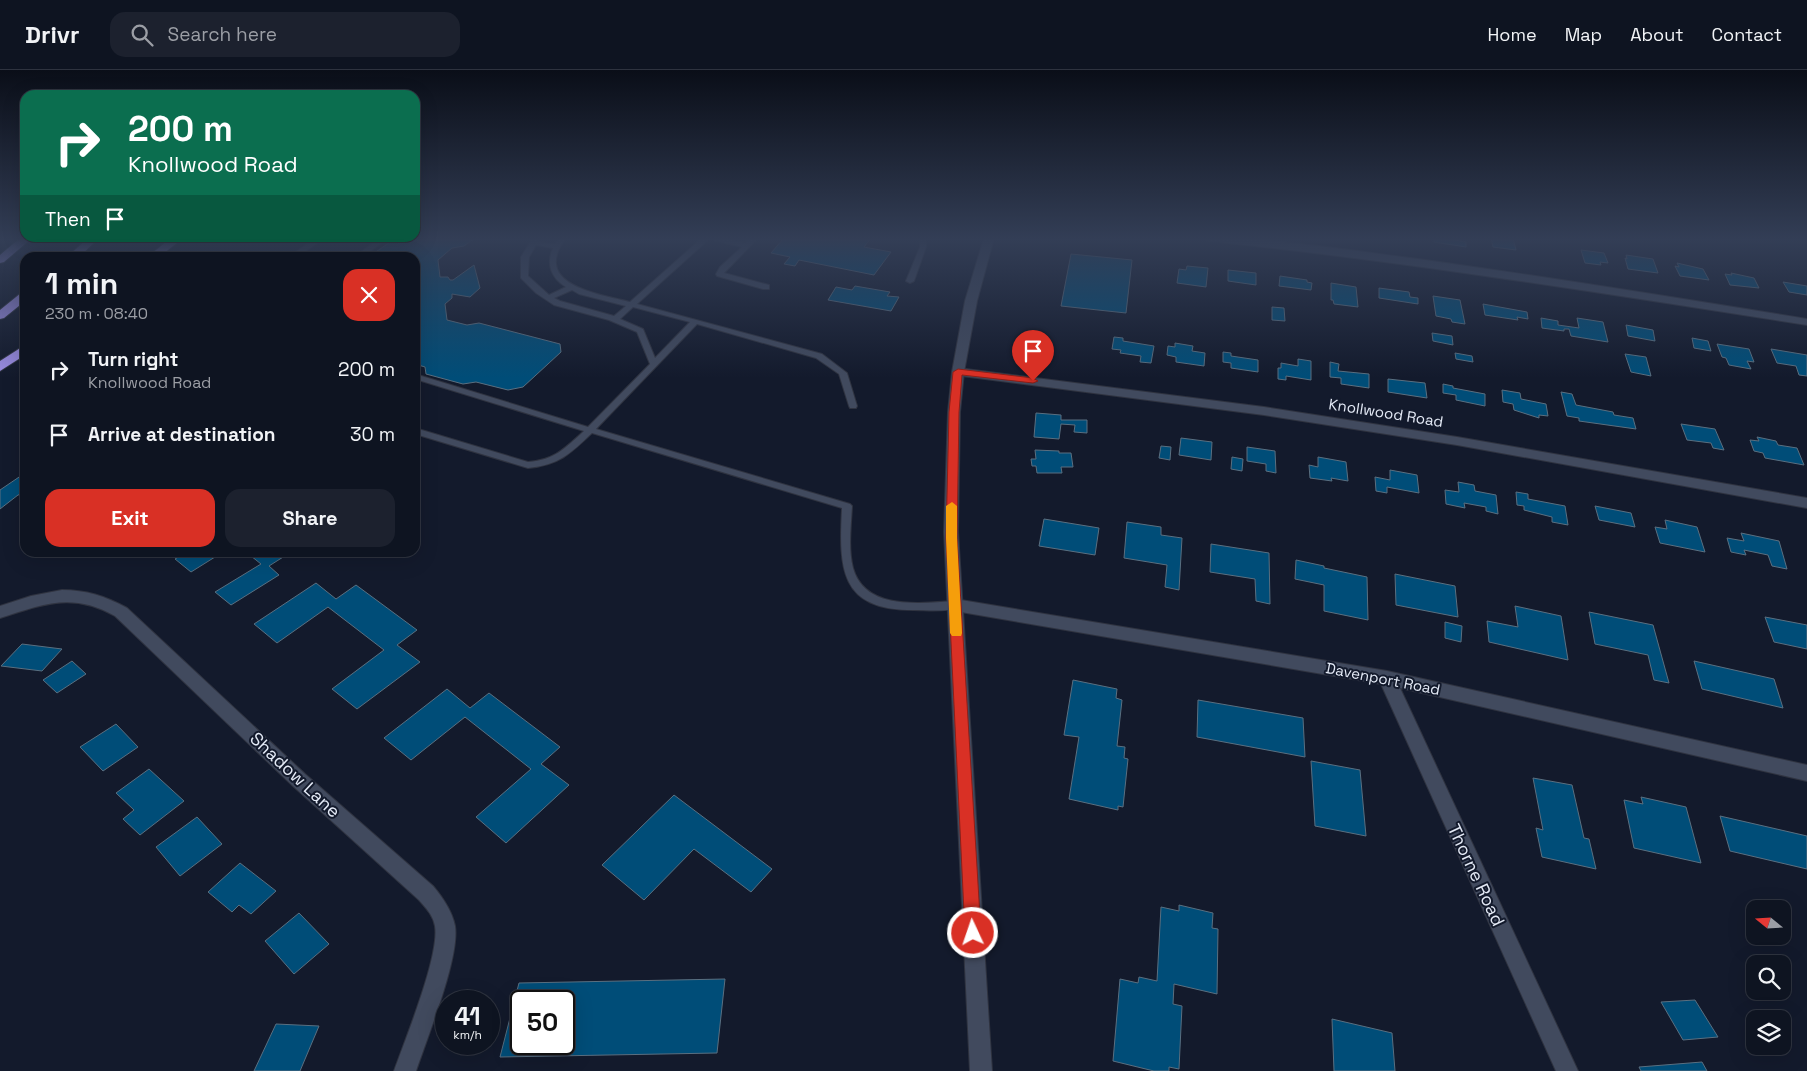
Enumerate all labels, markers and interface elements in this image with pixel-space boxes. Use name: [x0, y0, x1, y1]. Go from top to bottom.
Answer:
search box: [110, 12, 460, 57]
text: Drivr: [25, 19, 80, 50]
icon: search: [128, 21, 156, 49]
text: Search here: [168, 22, 277, 47]
text: Home: [1488, 23, 1537, 46]
text: Map: [1565, 23, 1602, 46]
text: About: [1630, 23, 1684, 46]
text: Contact: [1712, 23, 1782, 46]
text: 200 m: [128, 107, 233, 151]
icon: right: [45, 110, 110, 175]
text: Knollwood Road: [128, 150, 298, 178]
icon: arrive: [101, 205, 129, 233]
text: Then: [45, 207, 91, 232]
text: 1 min: [45, 264, 118, 303]
button: close: [343, 269, 395, 321]
text: 230 m · 08:40: [45, 303, 148, 324]
pin: [1012, 330, 1054, 381]
icon: arrive: [1019, 337, 1047, 365]
text: Turn right: [88, 347, 178, 372]
icon: right: [45, 356, 73, 384]
text: 200 m: [338, 357, 395, 382]
text: Knollwood Road: [88, 372, 211, 393]
street label: Knollwood Road: [1327, 394, 1445, 431]
icon: arrive: [45, 421, 73, 449]
text: Arrive at destination: [88, 422, 276, 447]
text: 30 m: [350, 422, 395, 447]
button: Exit: [45, 489, 215, 547]
button: Share: [225, 489, 395, 547]
street label: Davenport Road: [1324, 658, 1442, 699]
street label: Shadow Lane: [245, 727, 345, 822]
street label: Thorne Road: [1443, 820, 1510, 930]
north arrow: [1746, 900, 1791, 945]
map controls: [1746, 900, 1791, 1055]
position arrow: [946, 906, 998, 958]
button: search: [1746, 955, 1791, 1000]
speed limit sign: 50: [510, 990, 575, 1055]
text: 41: [454, 1000, 481, 1032]
button: layers: [1746, 1010, 1791, 1055]
text: km/h: [453, 1027, 482, 1043]

